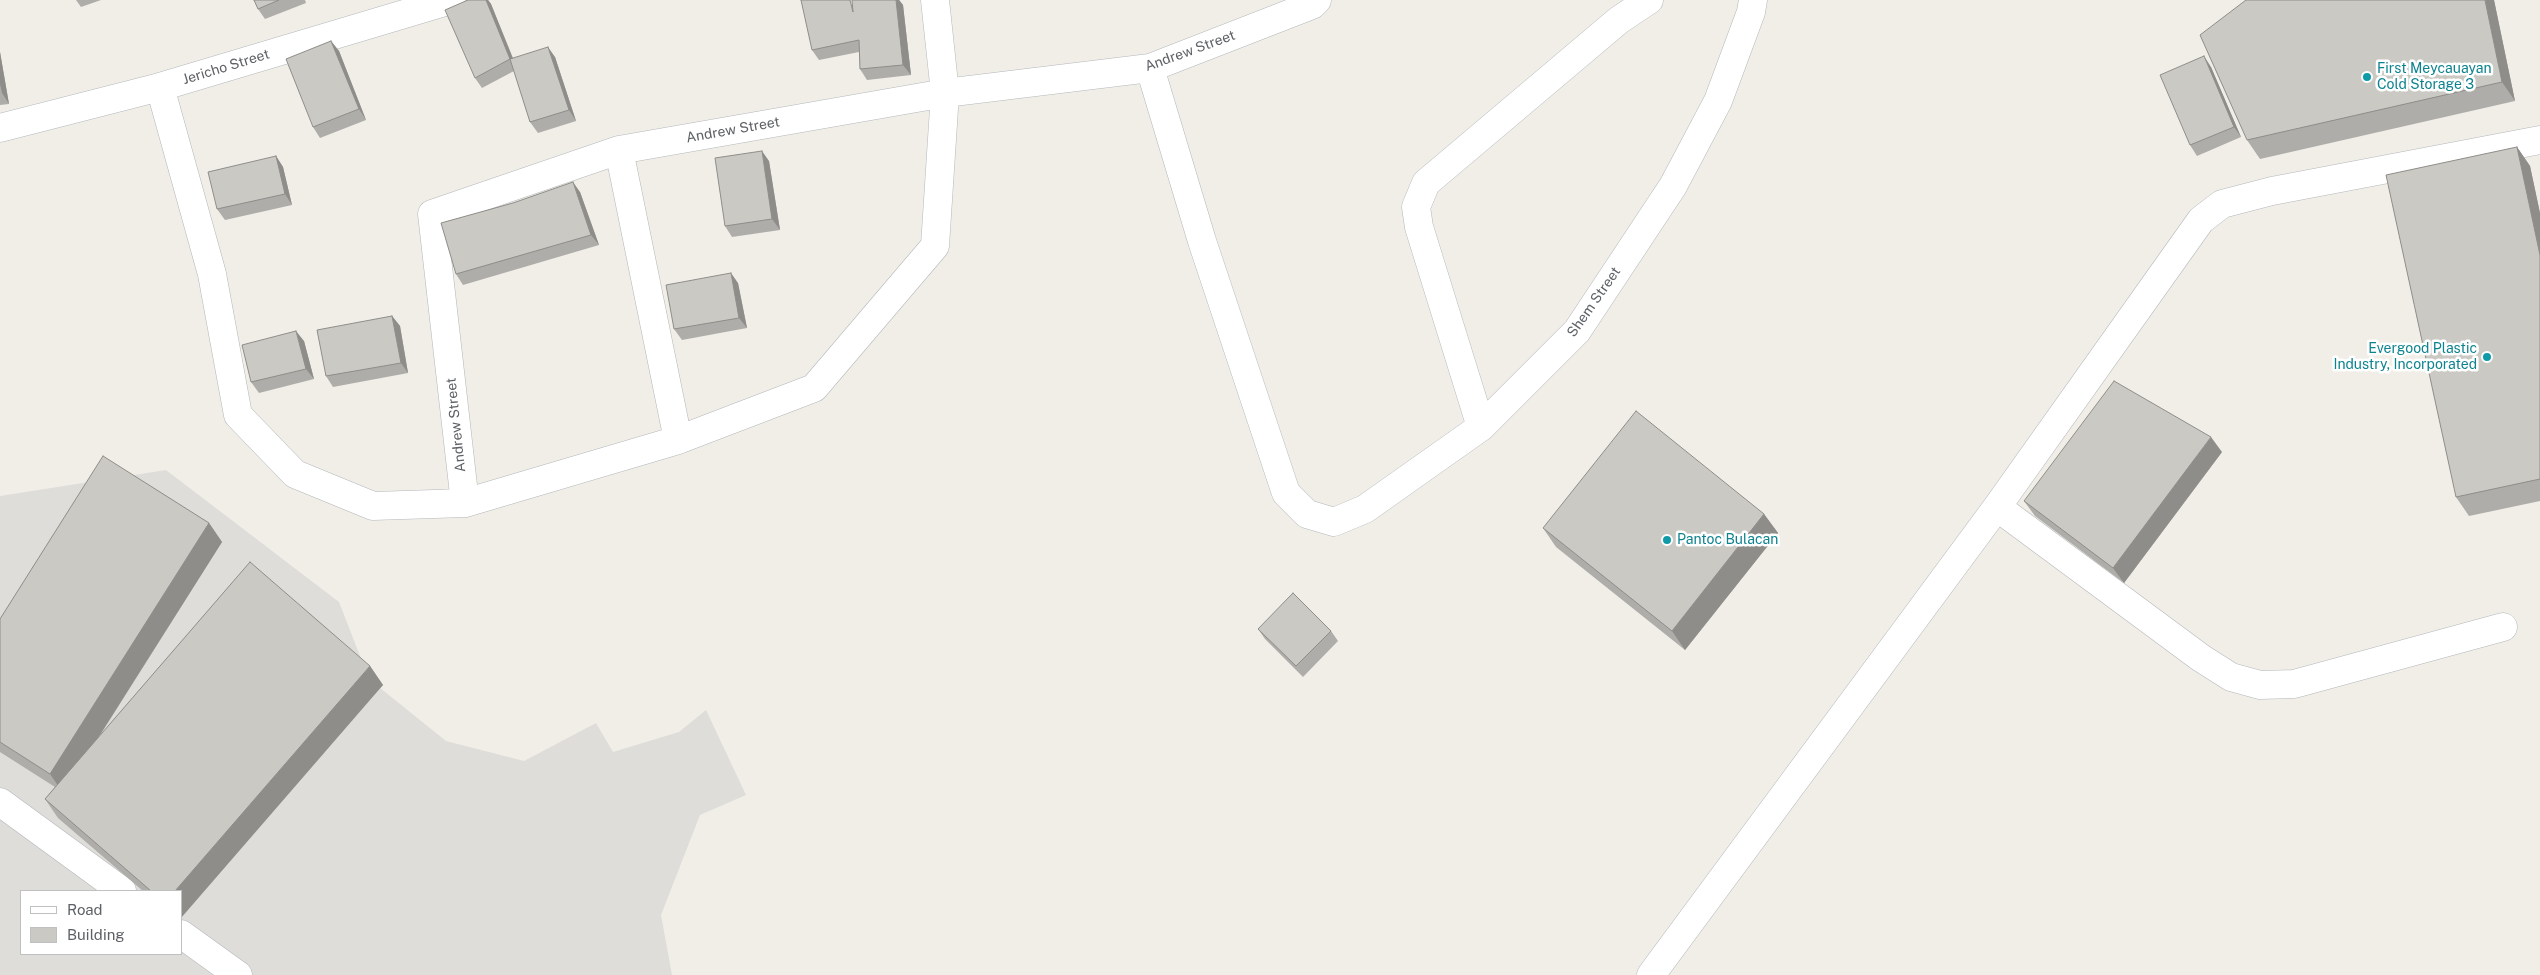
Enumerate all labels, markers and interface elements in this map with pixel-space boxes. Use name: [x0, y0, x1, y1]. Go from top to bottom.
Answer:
street label: Andrew Street: [1143, 27, 1237, 75]
street label: Jericho Street: [180, 46, 272, 88]
place label: First Meycauayan Cold Storage 3: [2377, 61, 2492, 94]
marker: First Meycauayan Cold Storage 3: [2361, 71, 2373, 83]
street label: Andrew Street: [685, 113, 781, 147]
street label: Shem Street: [1564, 264, 1624, 340]
place label: Evergood Plastic Industry, Incorporated: [2333, 341, 2477, 374]
marker: Evergood Plastic Industry, Incorporated: [2481, 351, 2493, 363]
street label: Andrew Street: [443, 377, 469, 473]
place label: Pantoc Bulacan: [1677, 532, 1778, 548]
marker: Pantoc Bulacan: [1661, 534, 1673, 546]
legend: [20, 890, 182, 955]
text: Road: [67, 901, 103, 918]
text: Building: [67, 926, 125, 943]

